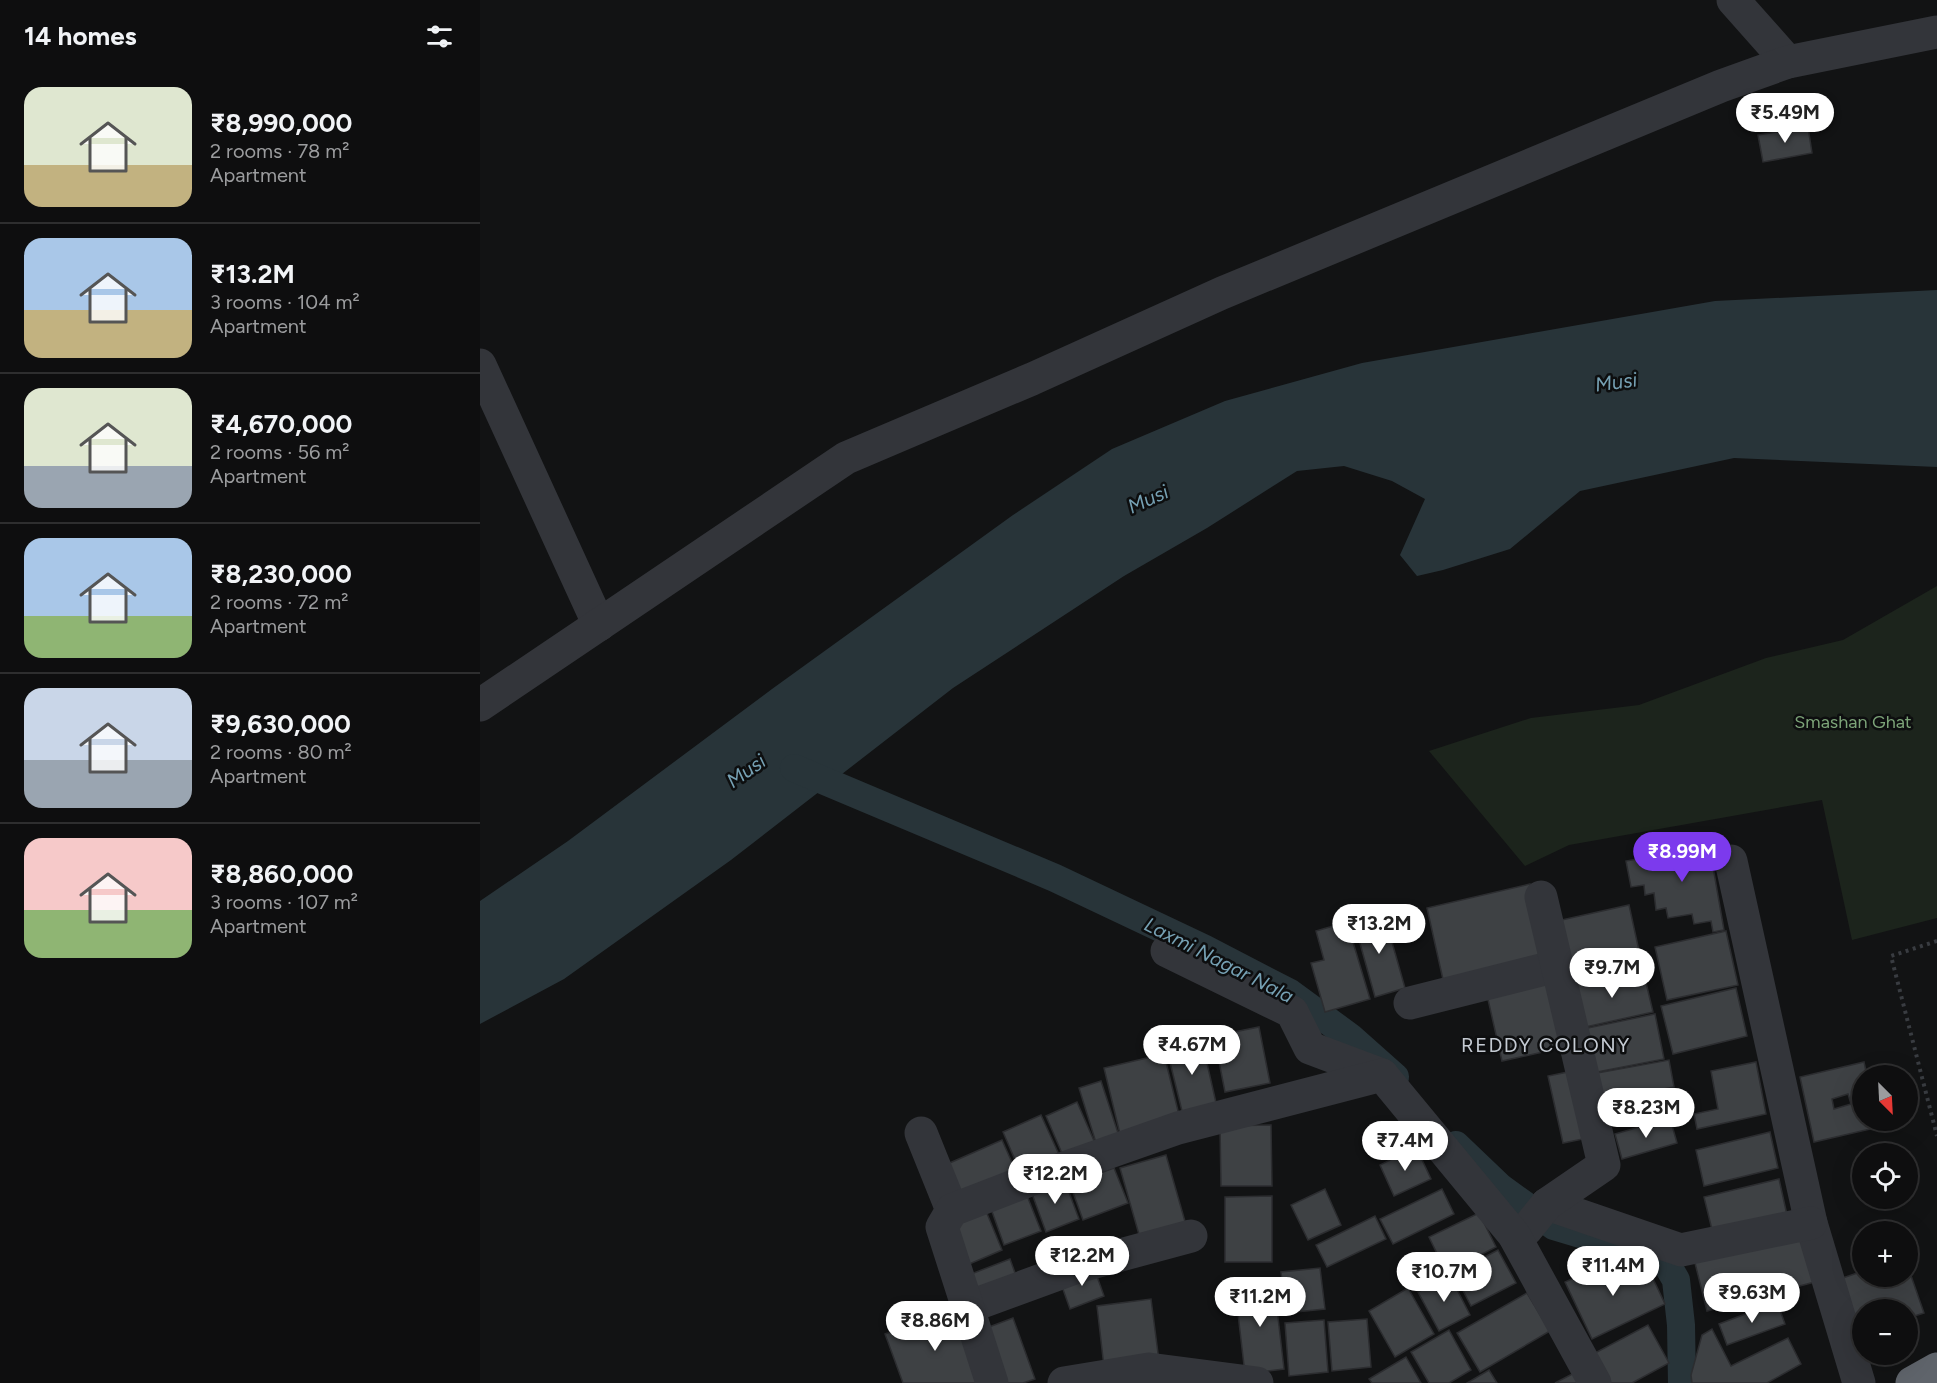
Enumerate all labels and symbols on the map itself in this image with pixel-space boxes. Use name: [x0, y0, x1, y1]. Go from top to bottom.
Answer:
pin: ₹5.49M: [1736, 93, 1834, 144]
water label: Musi: [1593, 367, 1639, 397]
water label: Musi: [1124, 479, 1172, 519]
park label: Smashan Ghat: [1794, 711, 1912, 733]
water label: Musi: [722, 749, 770, 793]
pin: ₹8.99M: [1633, 832, 1731, 883]
pin: ₹13.2M: [1330, 904, 1428, 955]
water label: Laxmi Nagar Nala: [1140, 912, 1298, 1008]
pin: ₹9.7M: [1570, 948, 1654, 999]
pin: ₹4.67M: [1143, 1025, 1241, 1076]
district label: REDDY COLONY: [1461, 1033, 1631, 1057]
north arrow: [1852, 1065, 1918, 1131]
pin: ₹8.23M: [1597, 1088, 1695, 1139]
pin: ₹7.4M: [1363, 1121, 1447, 1172]
pin: ₹12.2M: [1006, 1154, 1104, 1205]
pin: ₹12.2M: [1033, 1236, 1131, 1287]
pin: ₹11.4M: [1564, 1246, 1662, 1297]
pin: ₹10.7M: [1395, 1252, 1493, 1303]
pin: ₹9.63M: [1703, 1273, 1801, 1324]
pin: ₹11.2M: [1211, 1277, 1309, 1328]
pin: ₹8.86M: [886, 1301, 984, 1352]

